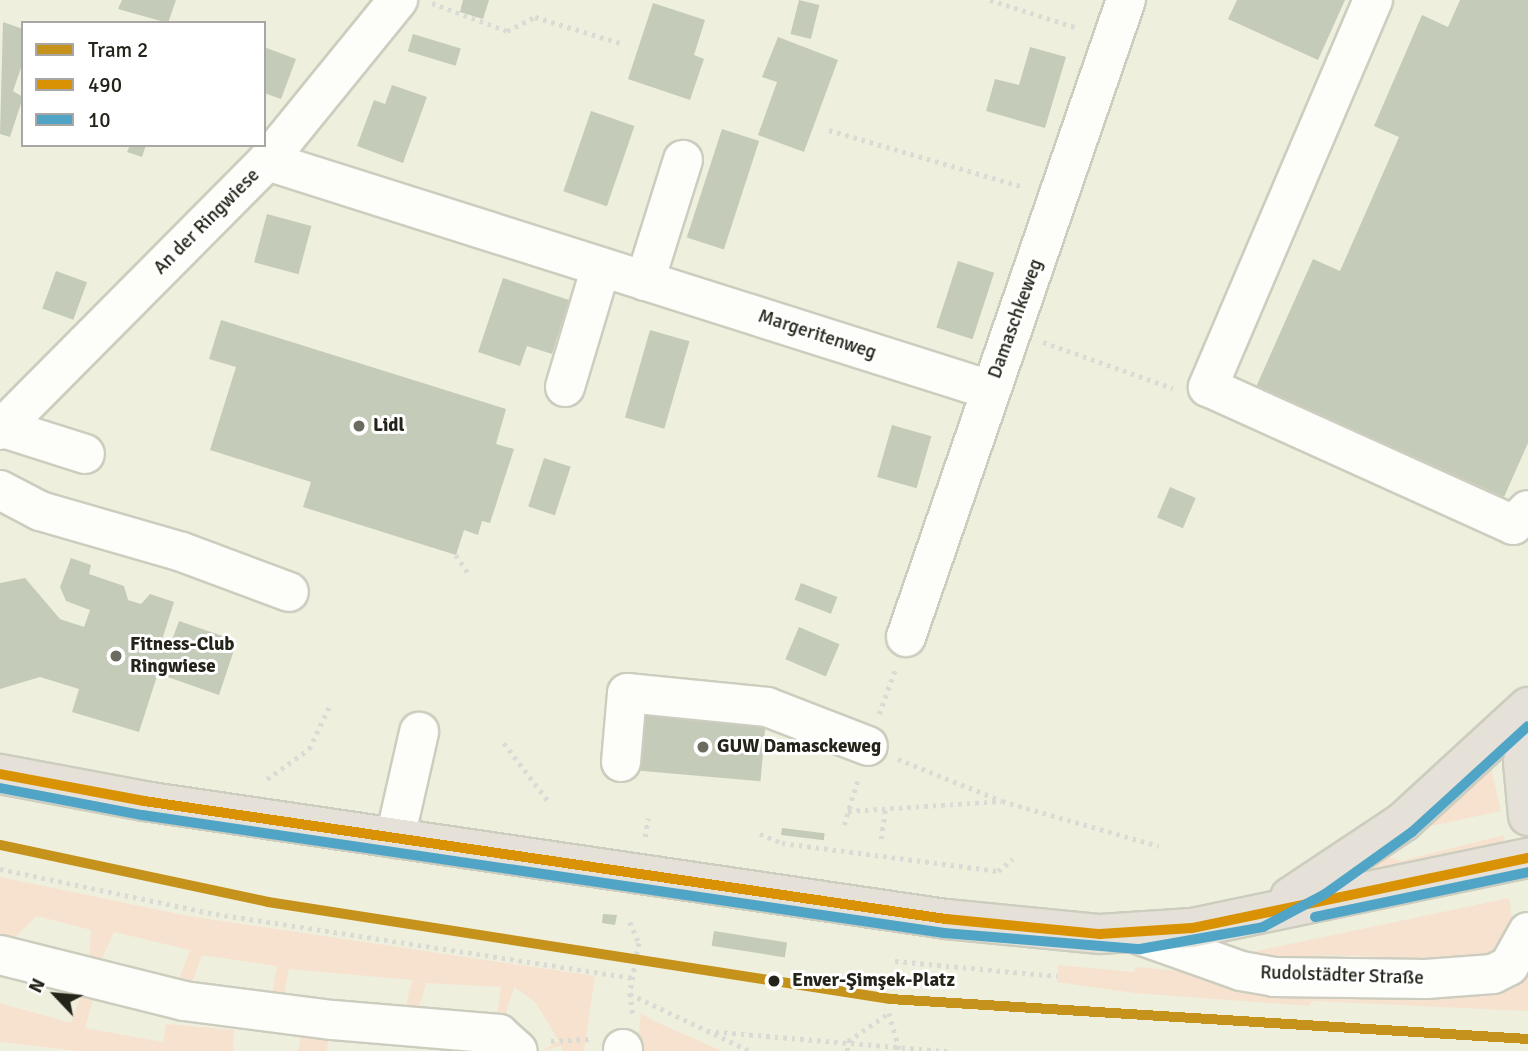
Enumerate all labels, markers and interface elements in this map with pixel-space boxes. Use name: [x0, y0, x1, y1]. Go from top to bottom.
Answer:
legend: [21, 21, 266, 147]
text: Tram 2: [88, 37, 148, 63]
text: 490: [88, 72, 122, 98]
text: 10: [88, 107, 111, 133]
street label: An der Ringwiese: [149, 164, 265, 280]
street label: Damaschkeweg: [984, 256, 1048, 382]
street label: Margeritenweg: [755, 305, 879, 365]
place label: Lidl: [373, 415, 405, 437]
marker: Lidl: [351, 418, 367, 434]
place label: Fitness-Club Ringwiese: [130, 634, 235, 678]
marker: Fitness-Club Ringwiese: [108, 648, 124, 664]
place label: GUW Damasckeweg: [717, 736, 881, 758]
marker: GUW Damasckeweg: [695, 739, 711, 755]
north arrow: [21, 960, 91, 1030]
street label: Rudolstädter Straße: [1260, 962, 1424, 990]
marker: Enver-Şimşek-Platz: [762, 969, 786, 993]
place label: Enver-Şimşek-Platz: [792, 970, 955, 992]
text: N: [23, 975, 51, 997]

